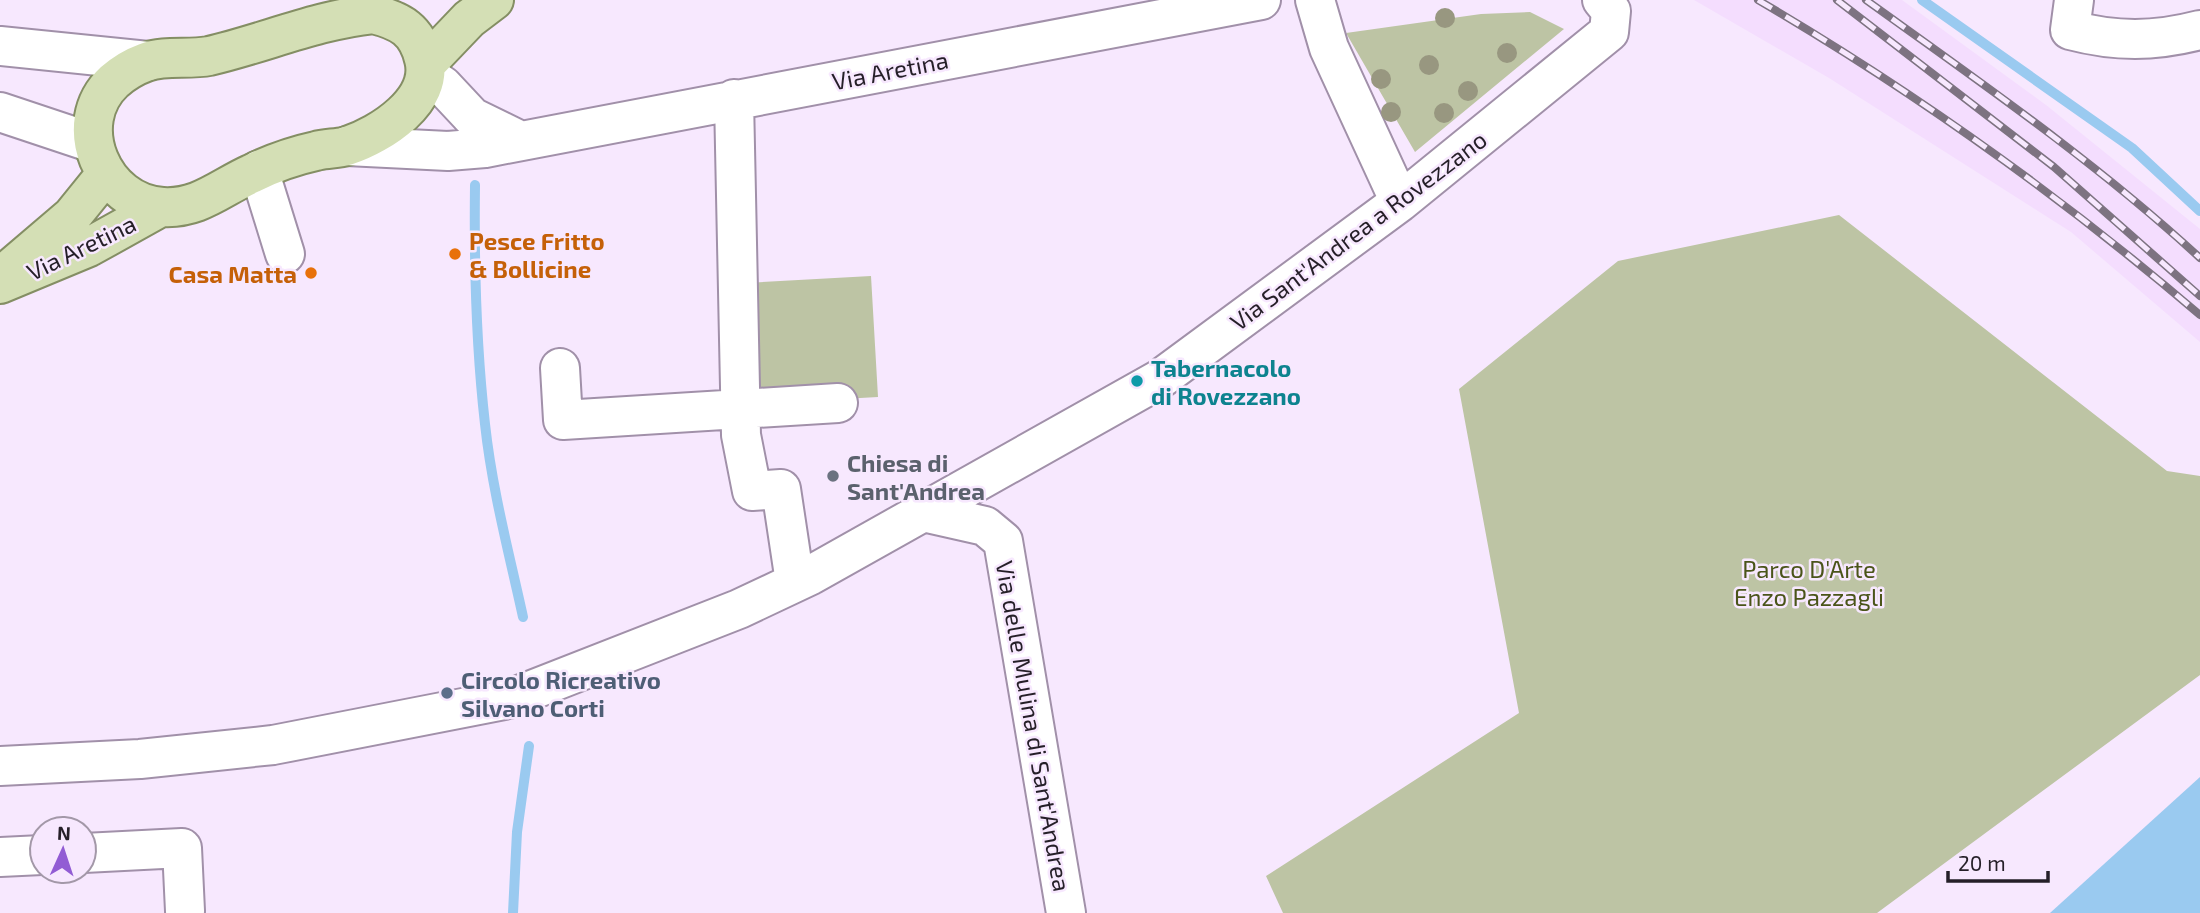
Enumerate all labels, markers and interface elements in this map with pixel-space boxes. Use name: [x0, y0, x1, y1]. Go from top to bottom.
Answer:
street label: Via Aretina: [829, 45, 951, 95]
street label: Via Sant'Andrea a Rovezzano: [1224, 124, 1492, 336]
street label: Via Aretina: [22, 208, 140, 286]
place label: Pesce Fritto & Bollicine: [469, 226, 605, 283]
marker: Pesce Fritto & Bollicine: [447, 246, 463, 262]
place label: Casa Matta: [169, 259, 297, 288]
marker: Casa Matta: [303, 265, 319, 281]
place label: Tabernacolo di Rovezzano: [1151, 353, 1301, 410]
marker: Tabernacolo di Rovezzano: [1129, 373, 1145, 389]
place label: Chiesa di Sant'Andrea: [847, 448, 985, 505]
marker: Chiesa di Sant'Andrea: [825, 468, 841, 484]
park label: Parco D'Arte Enzo Pazzagli: [1734, 554, 1884, 611]
street label: Via delle Mulina di Sant'Andrea: [991, 558, 1077, 894]
place label: Circolo Ricreativo Silvano Corti: [461, 665, 661, 722]
marker: Circolo Ricreativo Silvano Corti: [439, 685, 455, 701]
north arrow: [28, 815, 98, 885]
text: N: [56, 821, 71, 844]
scale bar: [1948, 839, 2048, 883]
text: 20 m: [1958, 850, 2006, 875]

